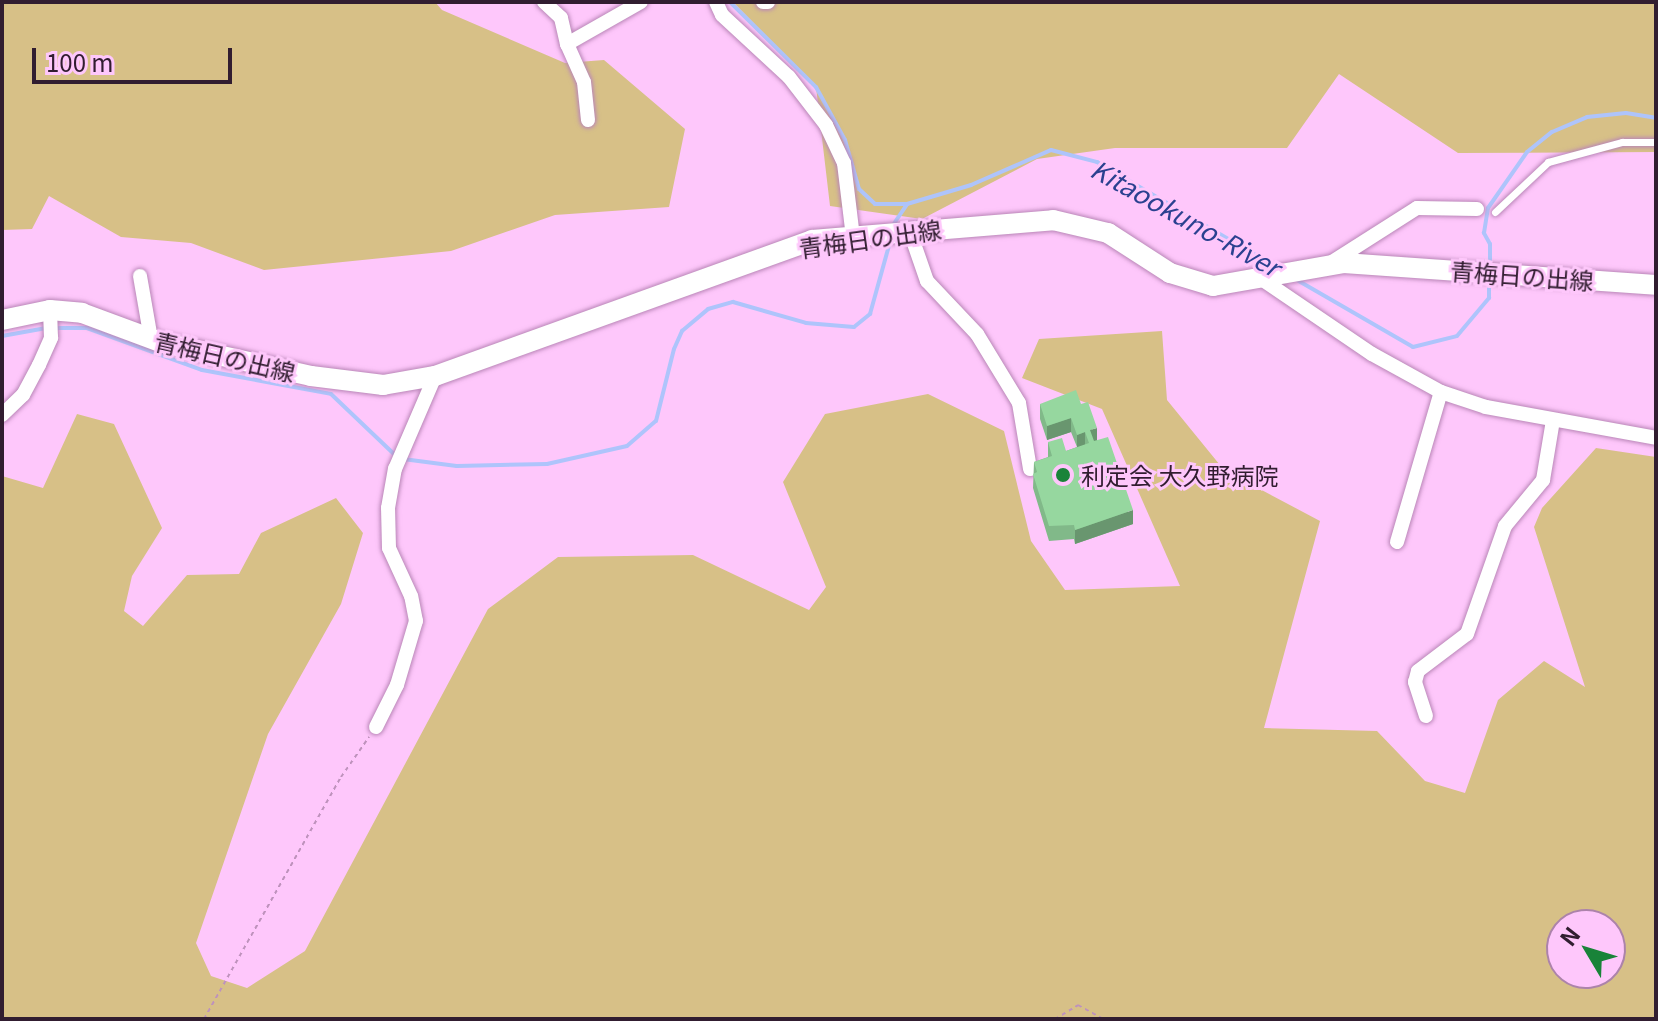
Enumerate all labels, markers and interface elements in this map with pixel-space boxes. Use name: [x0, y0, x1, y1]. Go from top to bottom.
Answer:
scale bar: [36, 32, 236, 82]
text: 100 m: [46, 44, 114, 79]
water label: Kitaookuno-River: [1086, 152, 1286, 282]
street label: 青梅日の出線: [797, 214, 943, 262]
street label: 青梅日の出線: [1449, 256, 1595, 294]
street label: 青梅日の出線: [152, 326, 298, 386]
place label: 利定会 大久野病院: [1081, 461, 1278, 489]
marker: 利定会 大久野病院: [1052, 464, 1074, 486]
north arrow: [1546, 909, 1626, 989]
text: N: [1551, 919, 1586, 952]

